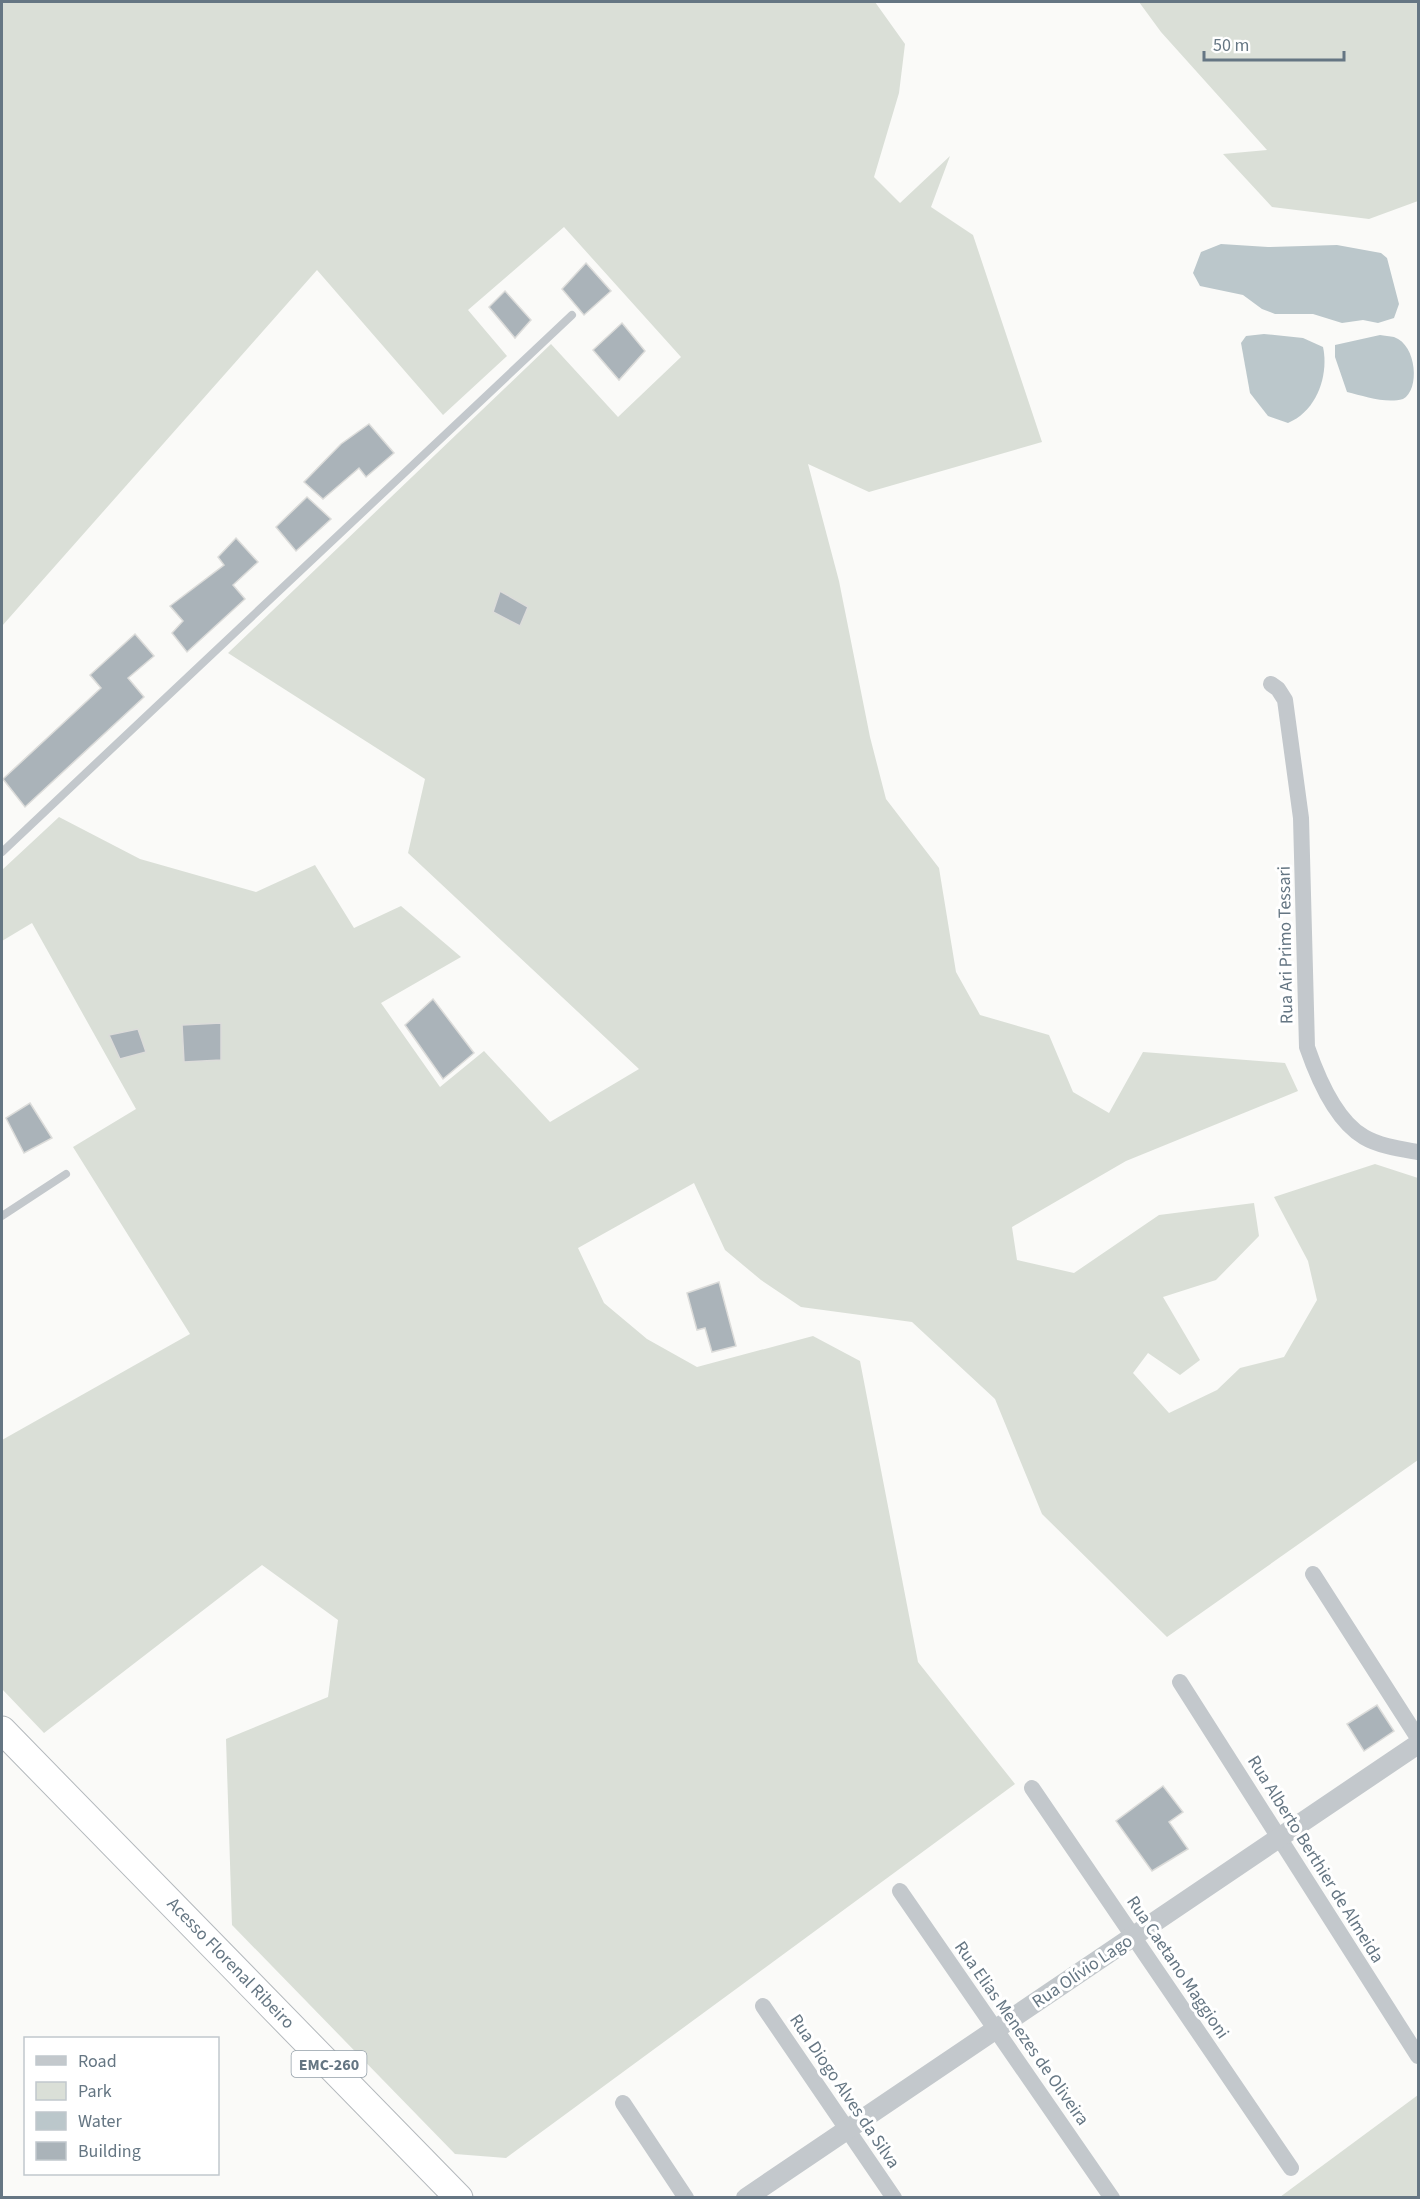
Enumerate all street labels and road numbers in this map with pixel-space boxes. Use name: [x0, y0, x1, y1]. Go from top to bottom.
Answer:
street label: Rua Ari Primo Tessari: [1272, 866, 1299, 1024]
street label: Rua Alberto Berthier de Almeida: [1241, 1751, 1390, 1968]
street label: Rua Caetano Maggioni: [1120, 1891, 1235, 2044]
street label: Acesso Florenal Ribeiro: [161, 1892, 300, 2035]
street label: Rua Olívio Lago: [1027, 1929, 1137, 2014]
street label: Rua Elias Menezes de Oliveira: [948, 1936, 1095, 2130]
street label: Rua Diogo Alves da Silva: [784, 2009, 906, 2173]
road number: EMC-260: [292, 2051, 366, 2077]

